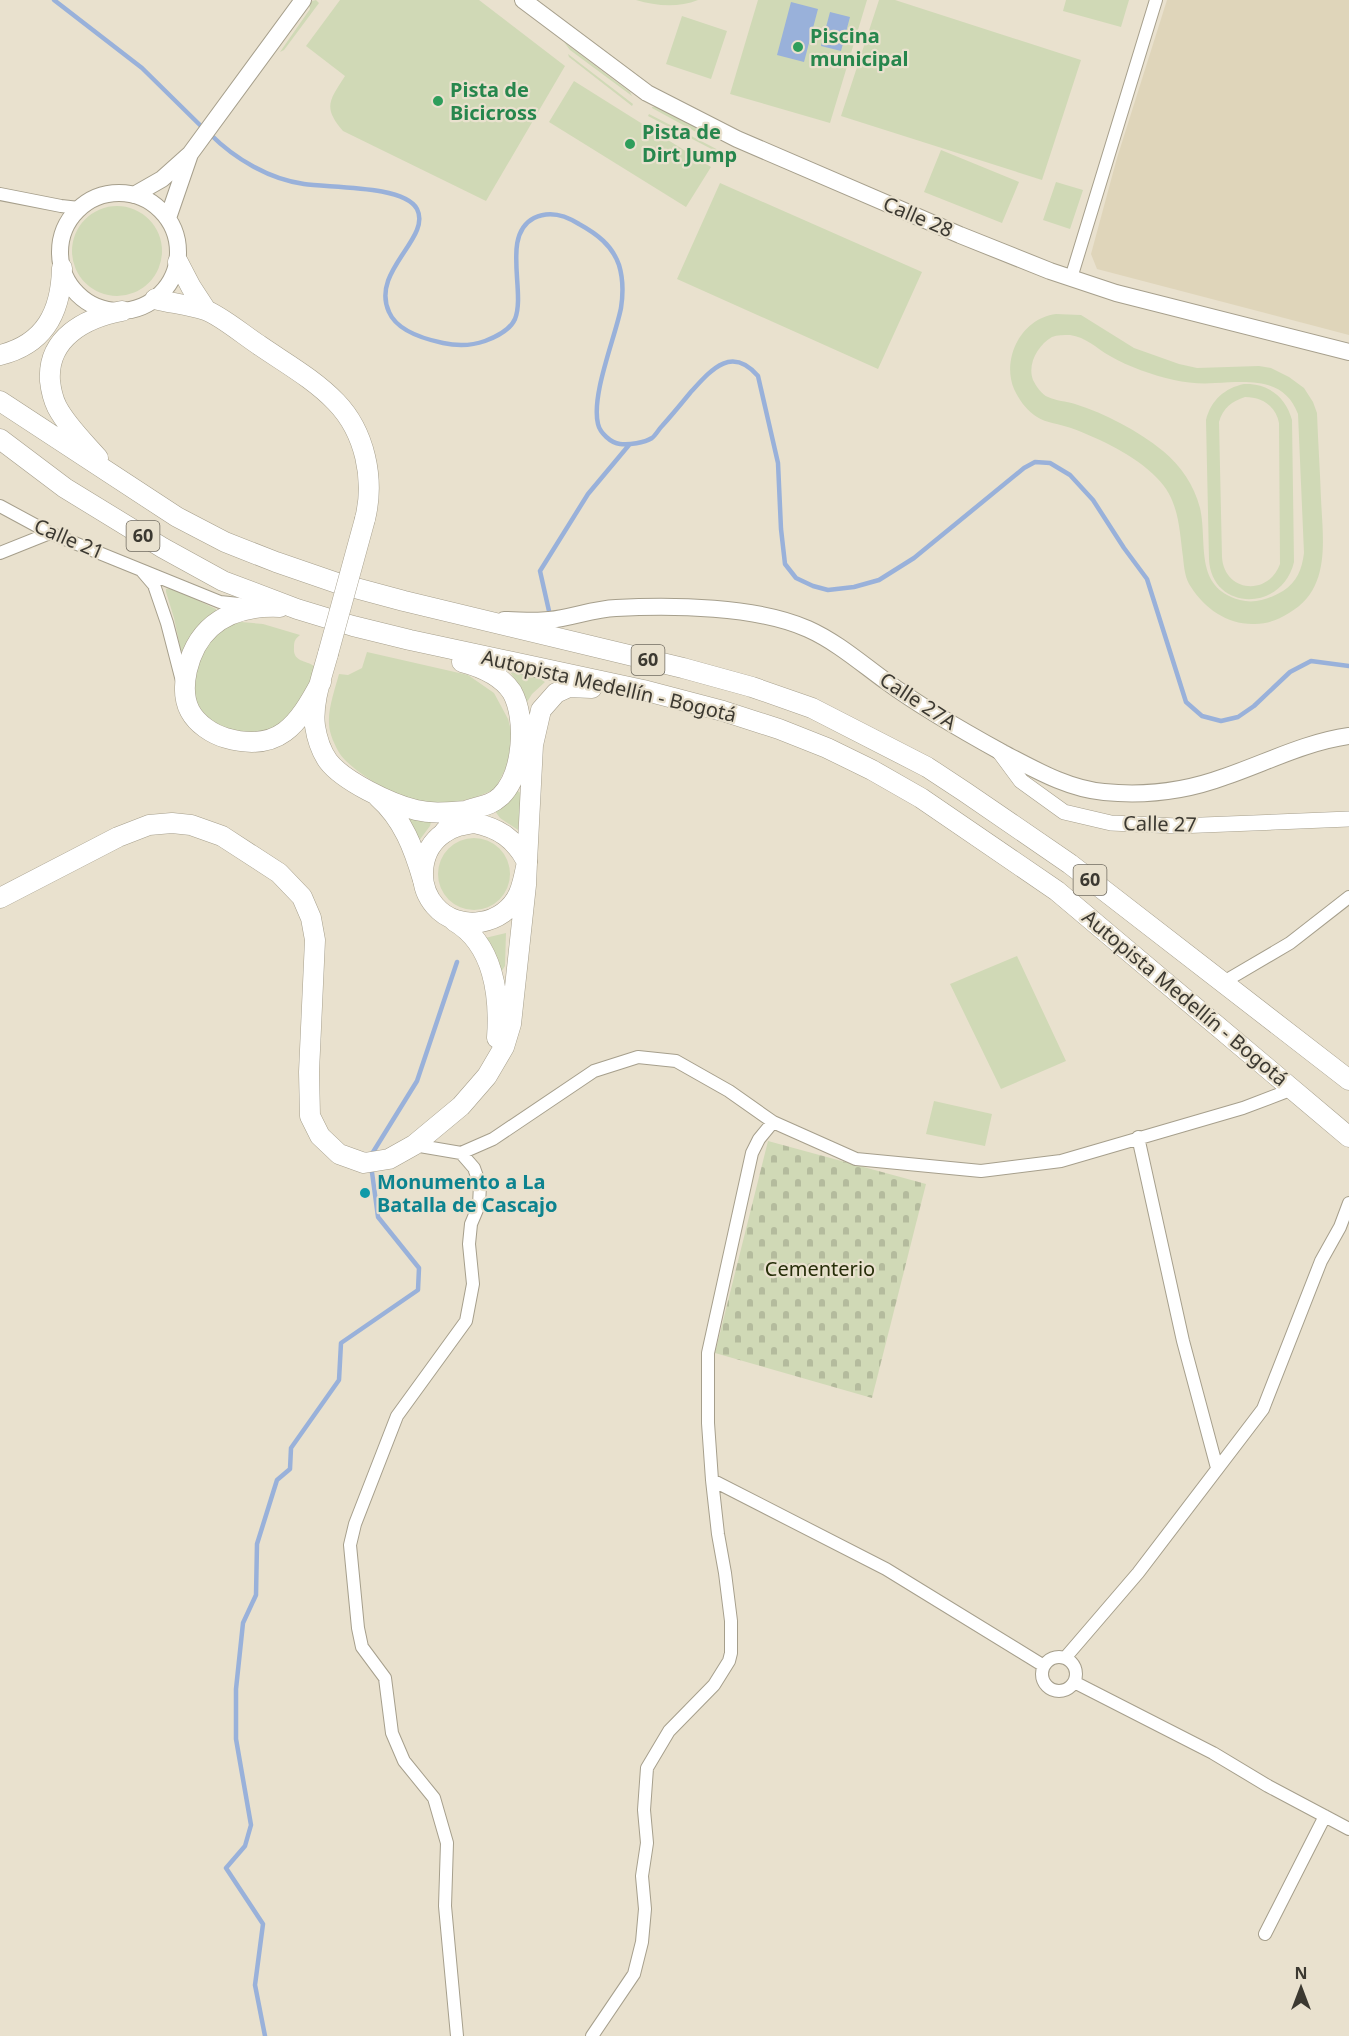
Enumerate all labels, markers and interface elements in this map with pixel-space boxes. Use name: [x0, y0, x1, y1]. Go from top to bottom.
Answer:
place label: Piscina municipal: [810, 22, 908, 72]
marker: Piscina municipal: [791, 40, 805, 54]
place label: Pista de Bicicross: [450, 76, 537, 126]
marker: Pista de Bicicross: [431, 94, 445, 108]
place label: Pista de Dirt Jump: [642, 118, 737, 168]
marker: Pista de Dirt Jump: [623, 137, 637, 151]
street label: Calle 28: [879, 190, 957, 243]
street label: Calle 21: [30, 512, 108, 565]
road number: 60: [126, 521, 160, 551]
street label: Autopista Medellín - Bogotá: [479, 643, 739, 728]
road number: 60: [632, 645, 664, 675]
street label: Calle 27A: [875, 666, 962, 736]
street label: Calle 27: [1123, 809, 1197, 838]
road number: 60: [1074, 865, 1106, 895]
street label: Autopista Medellín - Bogotá: [1077, 903, 1294, 1092]
place label: Monumento a La Batalla de Cascajo: [377, 1168, 557, 1218]
marker: Monumento a La Batalla de Cascajo: [358, 1186, 372, 1200]
park label: Cementerio: [765, 1255, 875, 1282]
north arrow: [1271, 1958, 1331, 2018]
text: N: [1294, 1962, 1308, 1984]

